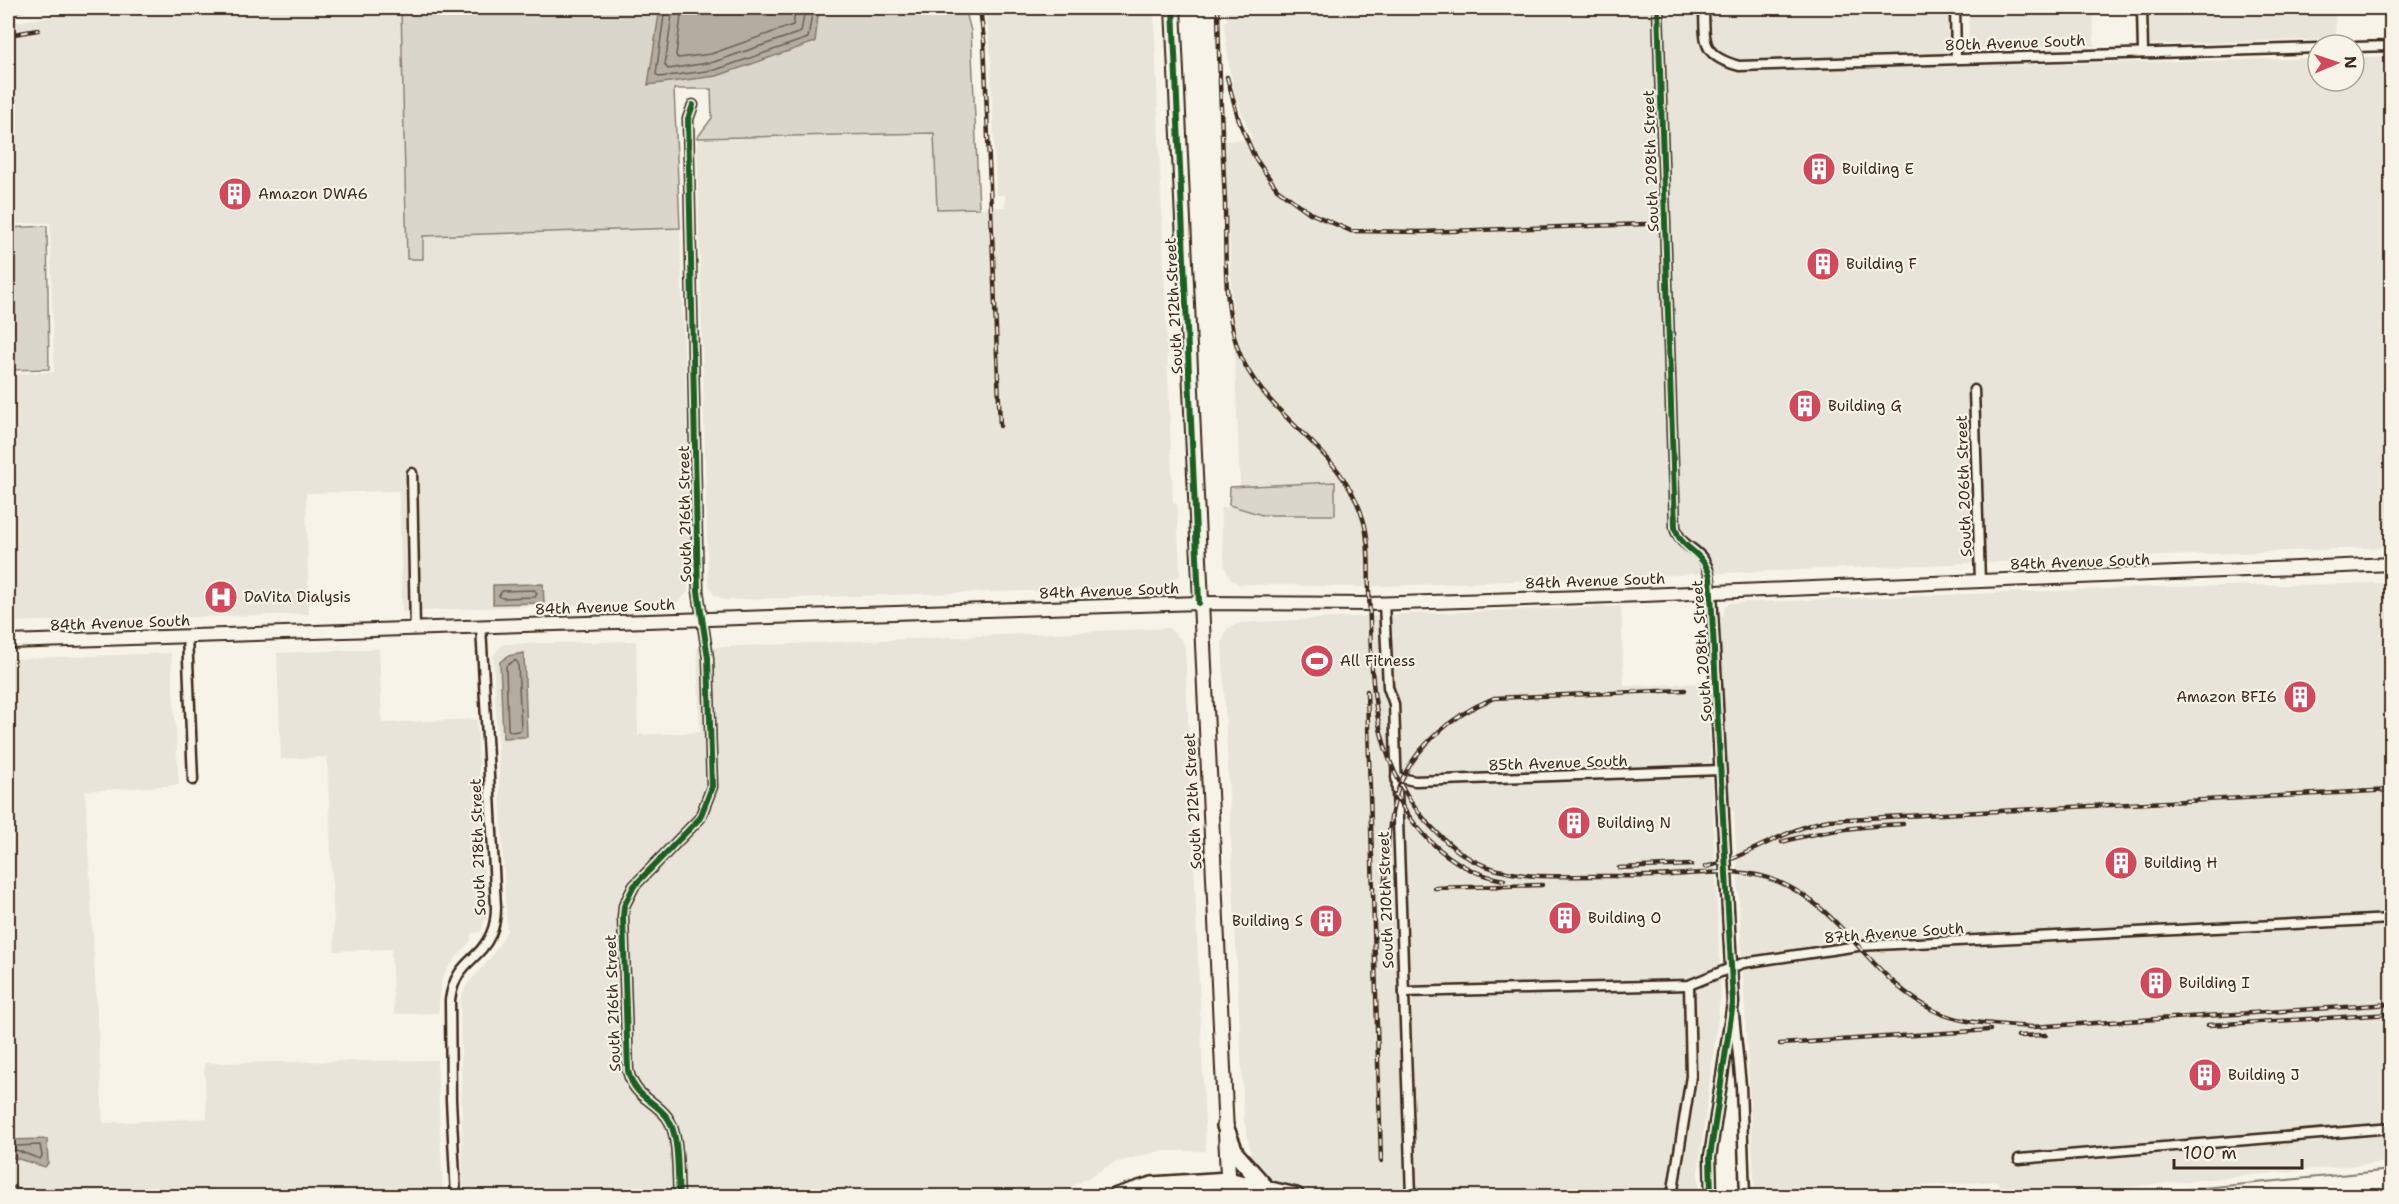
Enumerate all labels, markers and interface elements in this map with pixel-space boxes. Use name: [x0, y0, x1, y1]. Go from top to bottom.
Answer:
street label: 80th Avenue South: [1944, 31, 2086, 55]
north arrow: [2306, 33, 2366, 93]
text: N: [2340, 56, 2361, 69]
street label: South 208th Street: [1639, 90, 1663, 232]
building icon: Building E: [1801, 151, 1837, 187]
place label: Building E: [1842, 159, 1914, 179]
building icon: Amazon DWA6: [217, 176, 253, 212]
place label: Amazon DWA6: [258, 184, 368, 204]
street label: South 212th Street: [1160, 237, 1188, 375]
building icon: Building F: [1805, 246, 1841, 282]
place label: Building F: [1846, 254, 1917, 274]
building icon: Building G: [1787, 388, 1823, 424]
place label: Building G: [1828, 396, 1902, 416]
street label: South 206th Street: [1952, 415, 1976, 557]
street label: South 216th Street: [674, 445, 696, 583]
street label: 84th Avenue South: [2009, 550, 2151, 574]
street label: 84th Avenue South: [1524, 569, 1666, 593]
hospital icon: DaVita Dialysis: [203, 579, 239, 615]
street label: 84th Avenue South: [1038, 579, 1180, 603]
street label: South 208th Street: [1687, 579, 1717, 723]
place label: DaVita Dialysis: [244, 587, 351, 607]
street label: 84th Avenue South: [534, 595, 676, 619]
street label: 84th Avenue South: [49, 611, 191, 635]
sports icon: All Fitness: [1299, 643, 1335, 679]
place label: All Fitness: [1340, 651, 1416, 671]
building icon: Amazon BFI6: [2282, 679, 2318, 715]
place label: Amazon BFI6: [2176, 687, 2277, 707]
street label: South 212th Street: [1179, 732, 1207, 870]
street label: 85th Avenue South: [1488, 751, 1628, 775]
street label: South 218th Street: [466, 778, 490, 916]
building icon: Building N: [1556, 805, 1592, 841]
place label: Building N: [1597, 813, 1671, 833]
street label: South 210th Street: [1374, 831, 1398, 969]
building icon: Building H: [2103, 845, 2139, 881]
place label: Building H: [2144, 853, 2218, 873]
building icon: Building O: [1547, 900, 1583, 936]
building icon: Building S: [1308, 903, 1344, 939]
place label: Building O: [1588, 908, 1661, 928]
place label: Building S: [1232, 911, 1303, 931]
street label: 87th Avenue South: [1823, 918, 1965, 948]
street label: South 216th Street: [601, 934, 625, 1072]
building icon: Building I: [2138, 965, 2174, 1001]
place label: Building I: [2179, 973, 2250, 993]
building icon: Building J: [2187, 1057, 2223, 1093]
place label: Building J: [2228, 1065, 2300, 1085]
scale bar: [2174, 1132, 2302, 1170]
text: 100 m: [2183, 1141, 2237, 1165]

